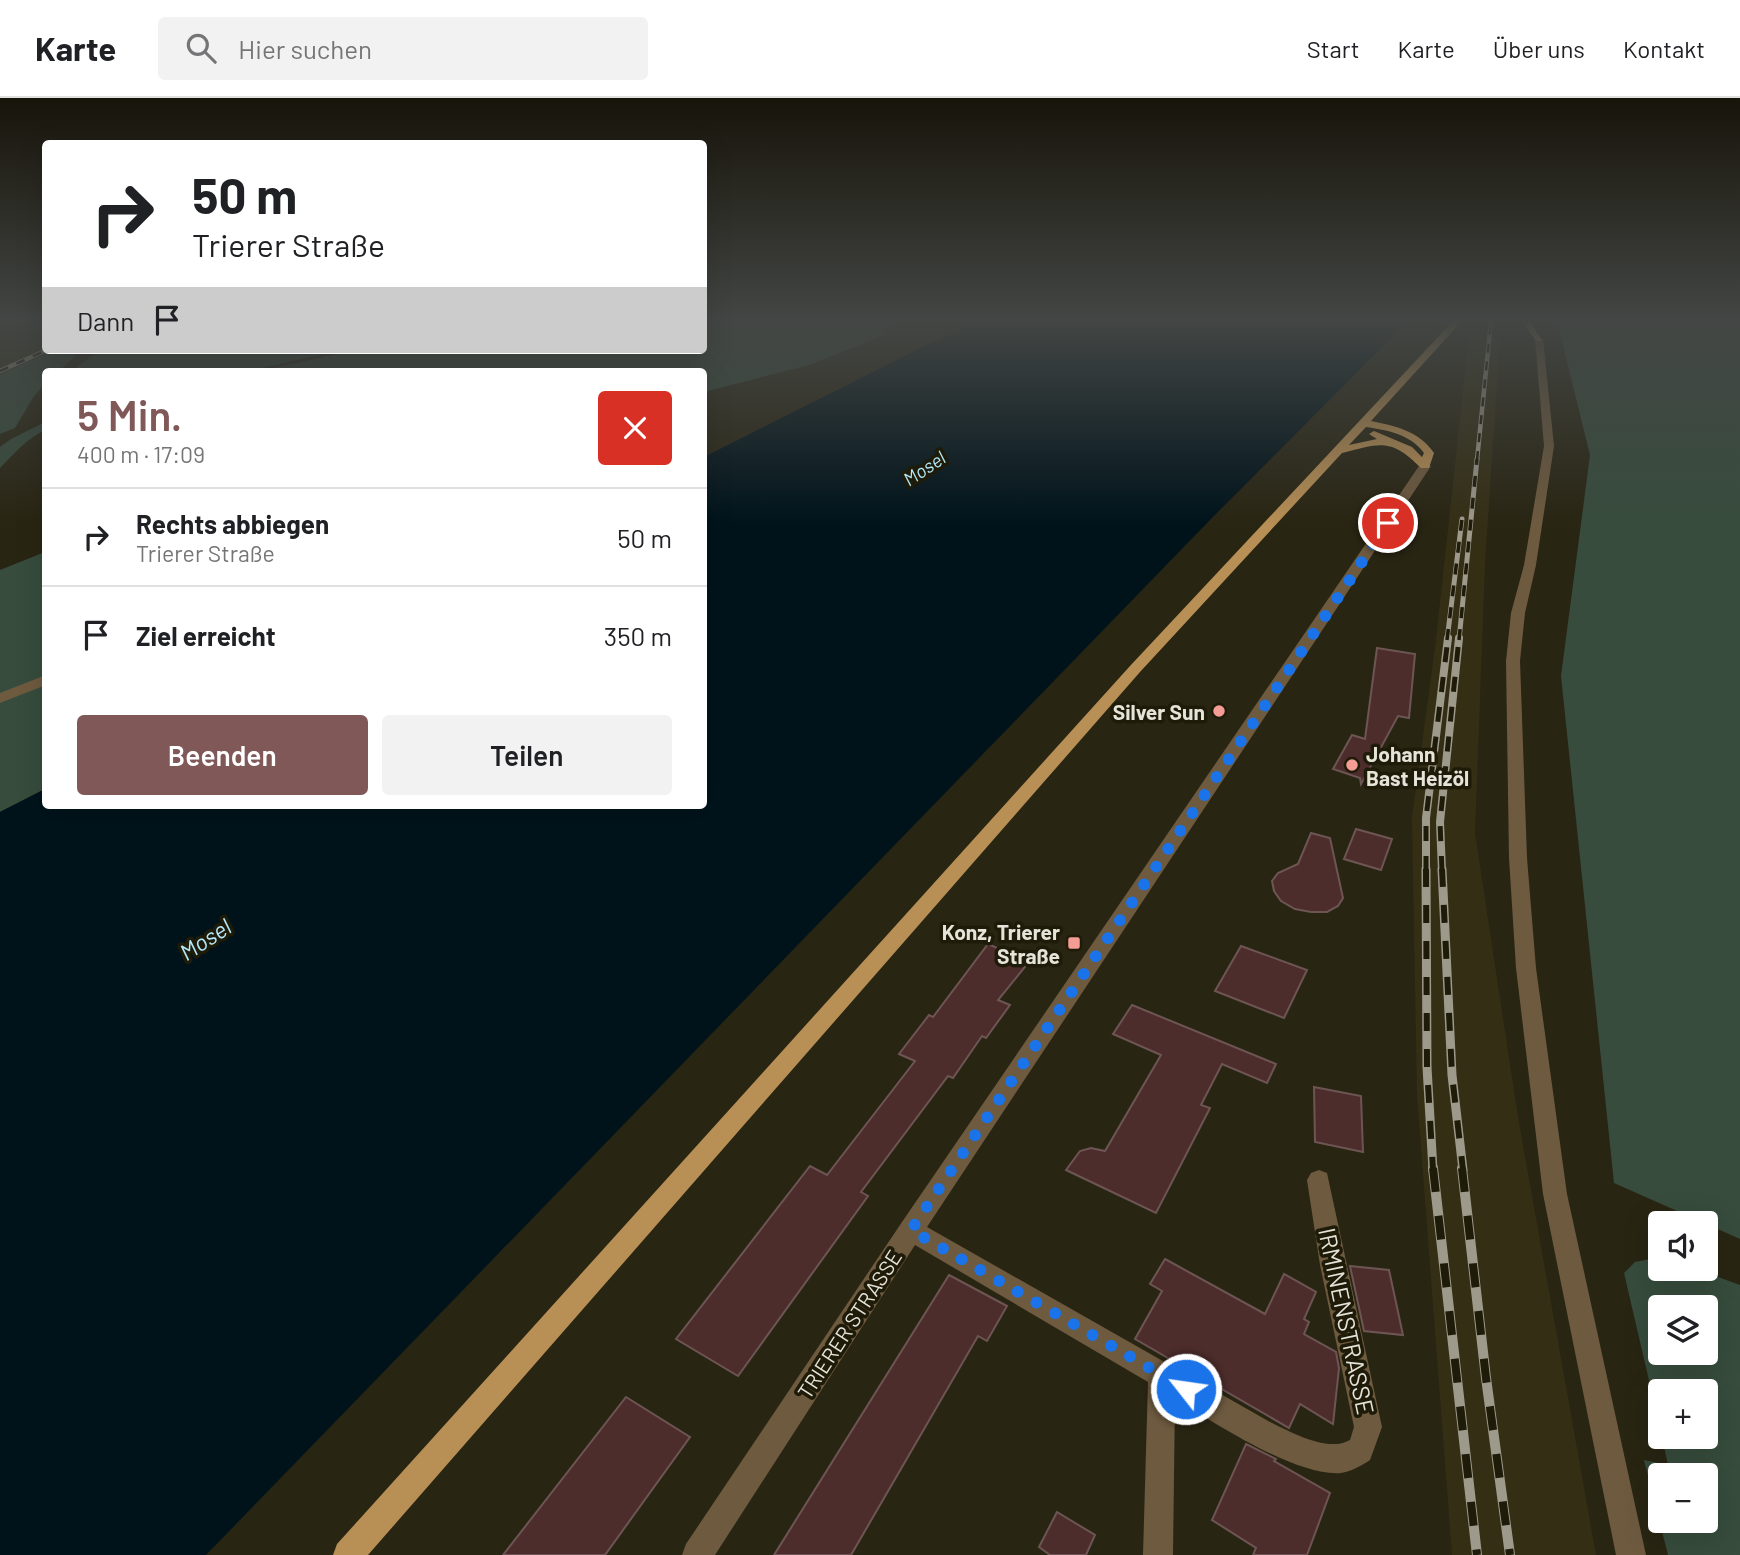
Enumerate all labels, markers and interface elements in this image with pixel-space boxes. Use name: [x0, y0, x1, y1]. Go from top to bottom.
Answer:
search box: [158, 17, 648, 80]
text: Karte: [35, 28, 116, 68]
icon: search: [182, 29, 220, 67]
text: Hier suchen: [238, 33, 372, 64]
text: Start: [1307, 34, 1360, 63]
text: Karte: [1398, 34, 1455, 63]
text: Über uns: [1493, 34, 1585, 63]
text: Kontakt: [1623, 34, 1705, 63]
text: 50 m: [192, 165, 297, 224]
icon: right: [77, 168, 168, 259]
text: Trierer Straße: [192, 225, 385, 263]
icon: arrive: [148, 301, 186, 339]
text: Dann: [77, 305, 134, 336]
text: 5 Min.: [77, 389, 182, 439]
button: close: [598, 391, 672, 465]
text: 400 m · 17:09: [77, 440, 205, 468]
water label: Mosel: [898, 445, 950, 490]
pin: [1358, 493, 1418, 553]
icon: arrive: [1369, 504, 1407, 542]
text: Rechts abbiegen: [136, 508, 329, 539]
icon: right: [77, 518, 115, 556]
text: 50 m: [617, 522, 672, 553]
text: Trierer Straße: [136, 539, 275, 567]
icon: arrive: [77, 616, 115, 654]
text: Ziel erreicht: [136, 620, 276, 651]
text: 350 m: [604, 620, 672, 651]
place label: Silver Sun: [1113, 699, 1205, 724]
marker: Silver Sun: [1211, 703, 1227, 719]
button: Beenden: [77, 715, 368, 795]
button: Teilen: [382, 715, 672, 795]
place label: Johann Bast Heizöl: [1366, 741, 1469, 790]
marker: Johann Bast Heizöl: [1344, 757, 1360, 773]
water label: Mosel: [174, 912, 236, 966]
place label: Konz, Trierer Straße: [942, 919, 1060, 968]
marker: Konz, Trierer Straße: [1066, 935, 1082, 951]
map controls: [1648, 1211, 1718, 1533]
button: sound: [1648, 1211, 1718, 1281]
street label: IRMINENSTRASSE: [1313, 1225, 1381, 1417]
street label: TRIERER STRASSE: [792, 1245, 906, 1403]
button: layers: [1648, 1295, 1718, 1365]
position arrow: [1149, 1352, 1223, 1426]
button: +: [1648, 1379, 1718, 1449]
button: −: [1648, 1463, 1718, 1533]

